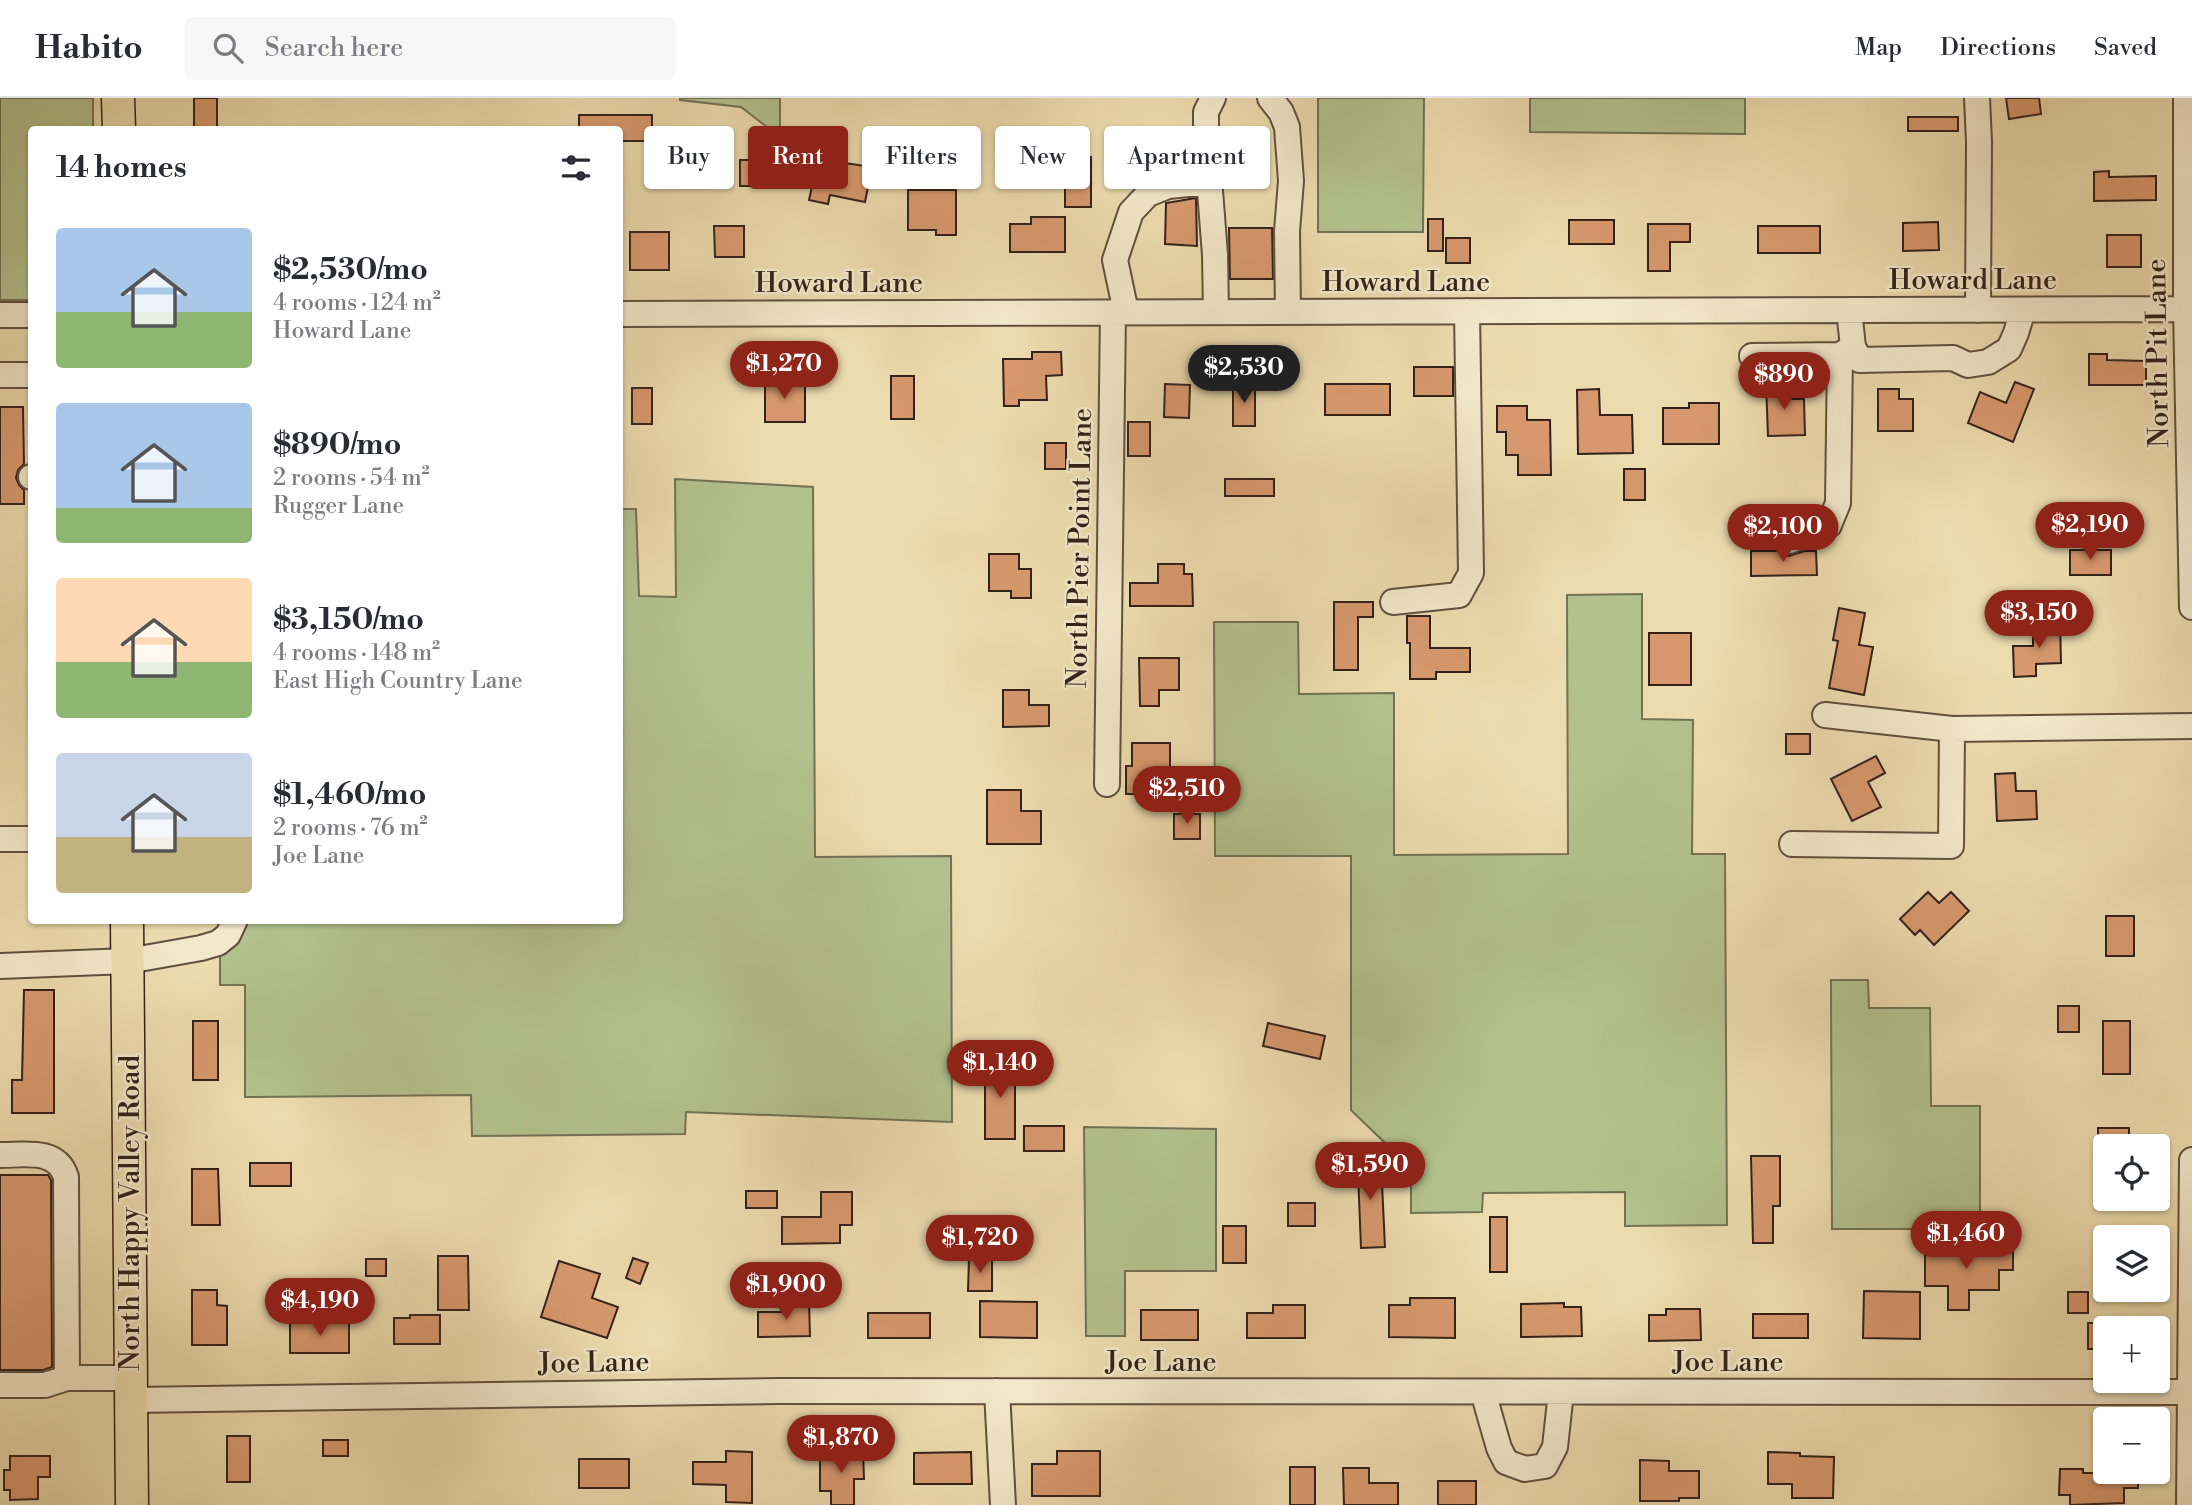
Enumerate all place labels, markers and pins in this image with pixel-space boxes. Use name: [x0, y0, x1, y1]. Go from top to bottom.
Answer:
pin: $1,270: [727, 342, 841, 401]
pin: $2,530: [1187, 345, 1301, 405]
pin: $890: [1743, 352, 1825, 412]
pin: $2,190: [2033, 503, 2147, 562]
pin: $2,100: [1726, 504, 1840, 564]
pin: $3,150: [1982, 590, 2096, 650]
pin: $2,510: [1130, 766, 1244, 826]
pin: $1,140: [943, 1040, 1057, 1100]
pin: $1,590: [1313, 1142, 1427, 1202]
pin: $1,460: [1909, 1212, 2023, 1271]
pin: $1,720: [923, 1216, 1037, 1275]
pin: $1,900: [729, 1262, 843, 1322]
pin: $4,190: [263, 1278, 377, 1338]
pin: $1,870: [784, 1416, 898, 1475]

